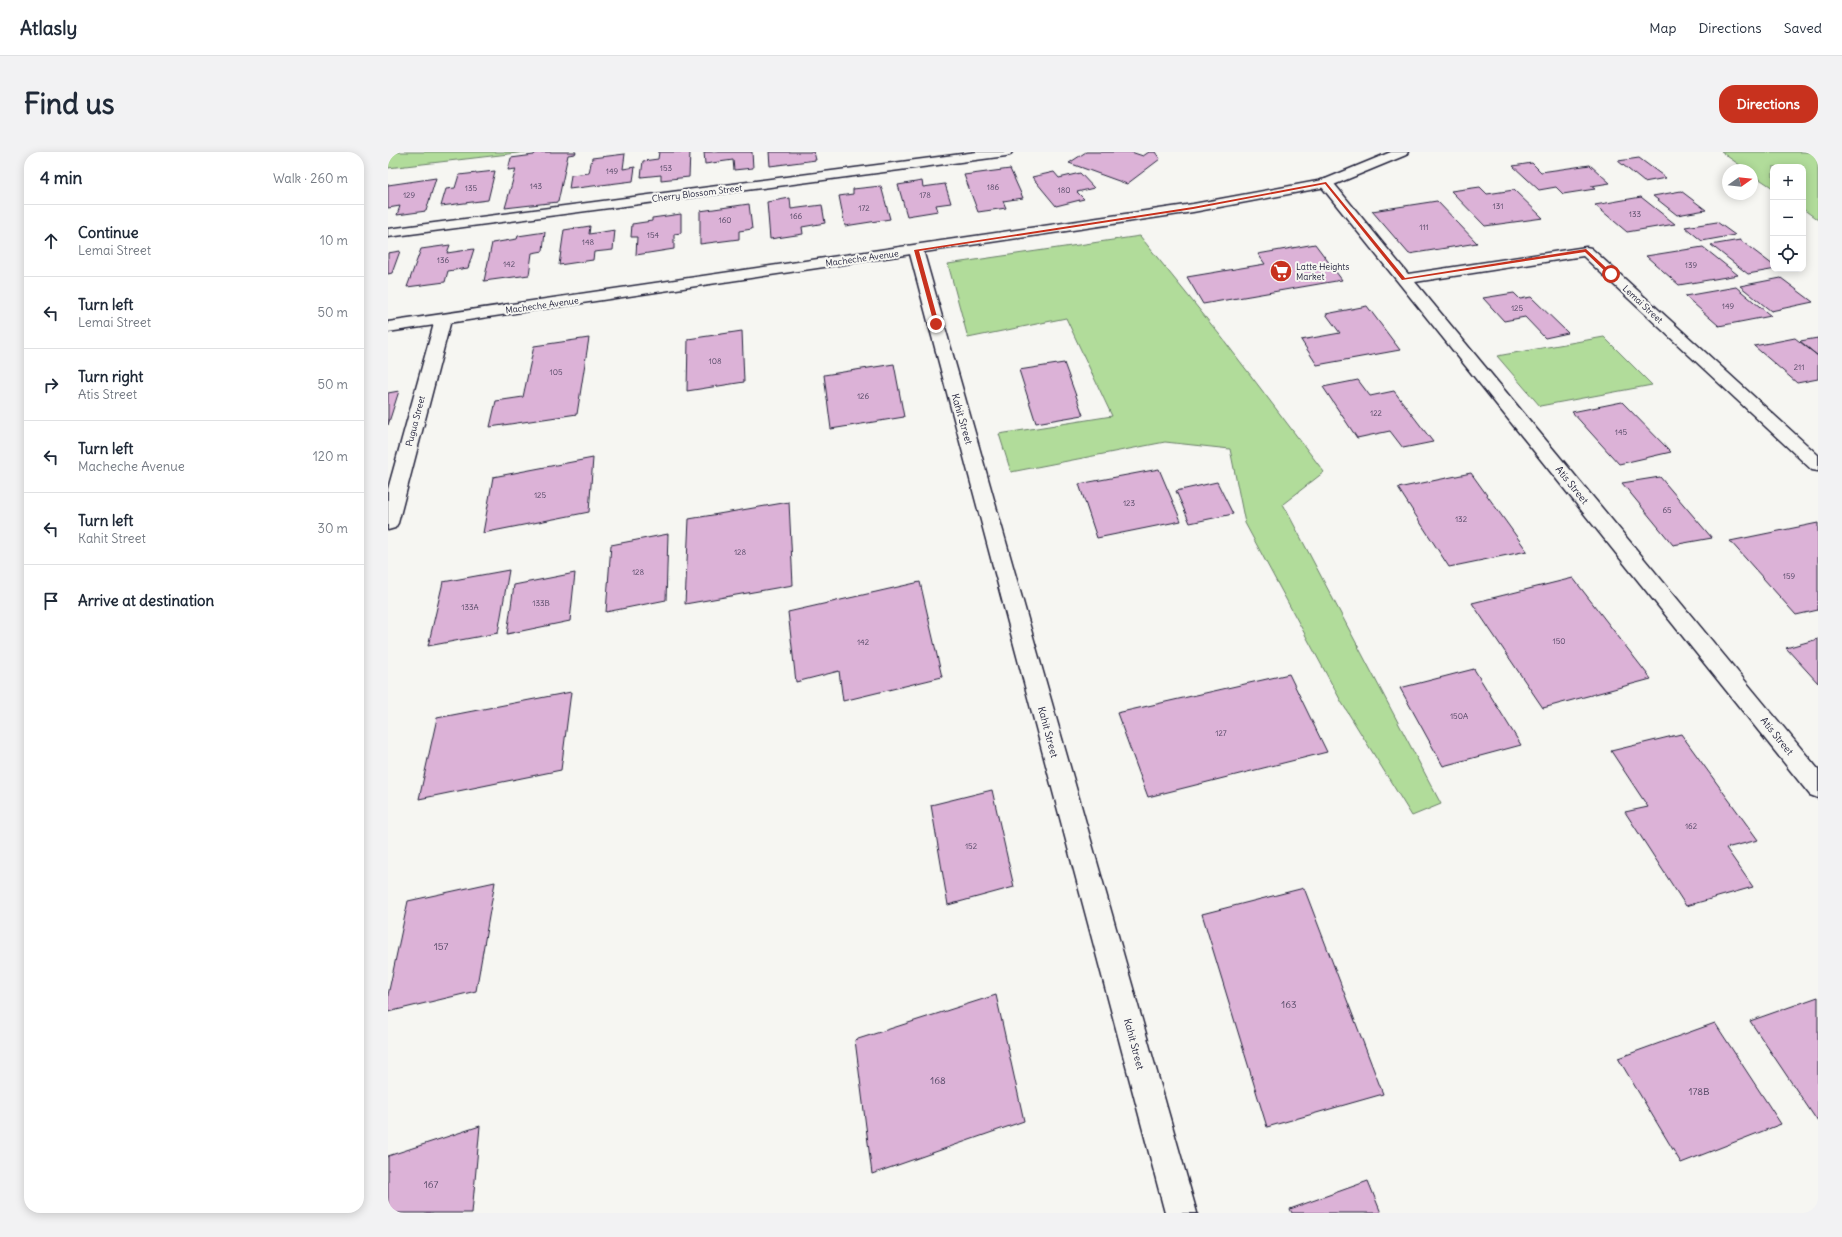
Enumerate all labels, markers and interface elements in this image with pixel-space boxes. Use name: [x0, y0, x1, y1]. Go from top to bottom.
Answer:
text: Atlasly: [20, 16, 77, 40]
text: Map: [1649, 19, 1676, 37]
text: Directions: [1698, 19, 1762, 37]
text: Saved: [1784, 19, 1822, 37]
button: Directions: [1719, 85, 1818, 123]
text: Find us: [24, 86, 115, 122]
house number: 153: [660, 163, 673, 173]
north arrow: [1722, 164, 1758, 200]
map controls: [1770, 164, 1806, 272]
button: +: [1770, 164, 1806, 200]
house number: 149: [606, 166, 619, 176]
text: 4 min: [40, 167, 82, 189]
text: Walk · 260 m: [273, 170, 348, 187]
house number: 143: [530, 181, 543, 191]
street label: Cherry Blossom Street: [651, 182, 743, 204]
house number: 186: [987, 182, 1000, 192]
house number: 135: [465, 183, 478, 193]
house number: 180: [1057, 185, 1071, 195]
house number: 129: [403, 190, 415, 200]
house number: 178: [919, 190, 931, 200]
button: −: [1770, 200, 1806, 236]
house number: 131: [1493, 201, 1503, 211]
house number: 172: [858, 203, 870, 213]
house number: 133: [1629, 209, 1642, 219]
house number: 166: [790, 211, 803, 221]
house number: 160: [718, 215, 732, 225]
house number: 111: [1419, 222, 1429, 232]
text: Continue: [78, 223, 139, 242]
icon: ahead: [40, 230, 62, 252]
house number: 154: [647, 230, 660, 240]
text: 10 m: [320, 232, 348, 249]
button: locate: [1770, 236, 1806, 272]
house number: 148: [582, 237, 595, 247]
text: Lemai Street: [78, 242, 151, 259]
street label: Macheche Avenue: [825, 247, 899, 269]
house number: 136: [437, 255, 450, 265]
supermarket icon: Latte Heights Market: [1268, 258, 1294, 284]
house number: 142: [503, 259, 516, 269]
house number: 139: [1685, 260, 1698, 270]
place label: Latte Heights Market: [1296, 261, 1349, 282]
route start: [1602, 265, 1620, 283]
street label: Lemai Street: [1621, 283, 1665, 325]
street label: Macheche Avenue: [505, 294, 579, 316]
text: Turn left: [78, 295, 133, 314]
house number: 149: [1722, 301, 1735, 311]
icon: left: [40, 302, 62, 324]
house number: 125: [1511, 303, 1523, 313]
text: 50 m: [317, 304, 348, 321]
text: Lemai Street: [78, 314, 151, 331]
route end: [927, 315, 945, 333]
house number: 108: [708, 356, 722, 366]
house number: 211: [1794, 362, 1804, 372]
text: Turn right: [78, 367, 143, 386]
house number: 105: [549, 367, 563, 377]
icon: right: [40, 374, 62, 396]
text: 50 m: [317, 376, 348, 393]
text: Atis Street: [78, 386, 137, 403]
house number: 126: [857, 391, 869, 401]
street label: Kahit Street: [949, 392, 976, 447]
street label: Pugua Street: [403, 394, 427, 448]
house number: 122: [1370, 408, 1383, 418]
house number: 145: [1615, 427, 1628, 437]
text: Turn left: [78, 439, 133, 458]
icon: left: [40, 446, 62, 468]
text: 120 m: [313, 448, 348, 465]
text: Macheche Avenue: [78, 458, 185, 475]
street label: Atis Street: [1553, 463, 1592, 507]
house number: 125: [534, 490, 546, 500]
house number: 123: [1123, 498, 1136, 508]
house number: 65: [1662, 505, 1672, 515]
text: Turn left: [78, 511, 133, 530]
house number: 132: [1455, 514, 1468, 524]
icon: left: [40, 518, 62, 540]
text: 30 m: [318, 520, 348, 537]
text: Kahit Street: [78, 530, 146, 547]
house number: 128: [734, 547, 746, 557]
house number: 128: [632, 567, 644, 577]
house number: 159: [1783, 571, 1796, 581]
icon: arrive: [40, 590, 62, 612]
text: Arrive at destination: [78, 591, 214, 610]
house number: 133B: [532, 598, 550, 608]
house number: 133A: [461, 602, 479, 612]
house number: 150: [1552, 636, 1566, 646]
house number: 142: [857, 637, 870, 647]
street label: Kahit Street: [1035, 705, 1061, 760]
house number: 150A: [1450, 711, 1468, 721]
street label: Atis Street: [1758, 714, 1797, 758]
house number: 127: [1215, 728, 1227, 738]
house number: 162: [1685, 821, 1698, 831]
house number: 152: [965, 841, 978, 851]
house number: 157: [434, 940, 448, 953]
house number: 163: [1281, 998, 1297, 1011]
street label: Kahit Street: [1121, 1017, 1147, 1072]
house number: 168: [930, 1074, 946, 1087]
house number: 178B: [1688, 1085, 1710, 1098]
house number: 167: [424, 1178, 438, 1191]

